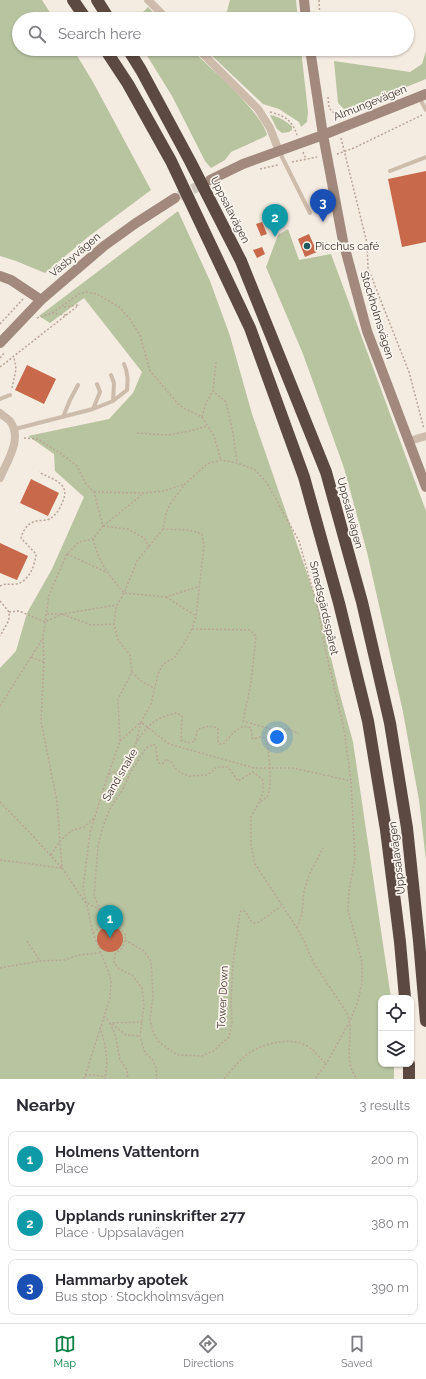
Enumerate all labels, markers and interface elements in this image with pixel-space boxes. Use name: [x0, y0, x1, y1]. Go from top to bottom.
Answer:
search box: [12, 12, 414, 56]
icon: search: [26, 23, 48, 45]
text: Search here: [58, 25, 141, 43]
street label: Almungevägen: [331, 82, 409, 124]
street label: Uppsalavägen: [208, 174, 252, 246]
pin: 3: [310, 189, 336, 222]
pin: 2: [262, 204, 288, 237]
street label: Väsbyvägen: [47, 230, 103, 280]
place label: Picchus café: [315, 240, 380, 253]
marker: Picchus café: [302, 241, 312, 251]
street label: Stockholmsvägen: [357, 269, 397, 361]
street label: Uppsalavägen: [334, 476, 366, 550]
street label: Smedsgärdsspåret: [307, 560, 341, 657]
your location: [267, 727, 287, 747]
street label: Sand snake: [100, 746, 141, 804]
street label: Uppsalavägen: [386, 821, 408, 895]
pin: 1: [97, 905, 123, 938]
street label: Tower Down: [215, 965, 231, 1029]
map controls: [378, 995, 414, 1067]
button: locate: [378, 995, 414, 1031]
button: layers: [378, 1031, 414, 1067]
text: Nearby: [16, 1095, 75, 1115]
text: 3 results: [360, 1098, 410, 1113]
text: Holmens Vattentorn: [55, 1143, 199, 1161]
text: 1: [27, 1152, 33, 1167]
text: 200 m: [371, 1152, 409, 1167]
text: Place: [55, 1161, 88, 1176]
text: Upplands runinskrifter 277: [55, 1207, 245, 1225]
text: 2: [26, 1216, 34, 1231]
text: 380 m: [371, 1216, 409, 1231]
text: Place · Uppsalavägen: [55, 1225, 184, 1240]
text: Hammarby apotek: [55, 1271, 188, 1289]
text: 3: [26, 1280, 34, 1295]
text: 390 m: [371, 1280, 409, 1295]
text: Bus stop · Stockholmsvägen: [55, 1289, 224, 1304]
tab: Map: [54, 1333, 76, 1370]
tab: Directions: [183, 1333, 234, 1370]
tab: Saved: [341, 1333, 372, 1370]

